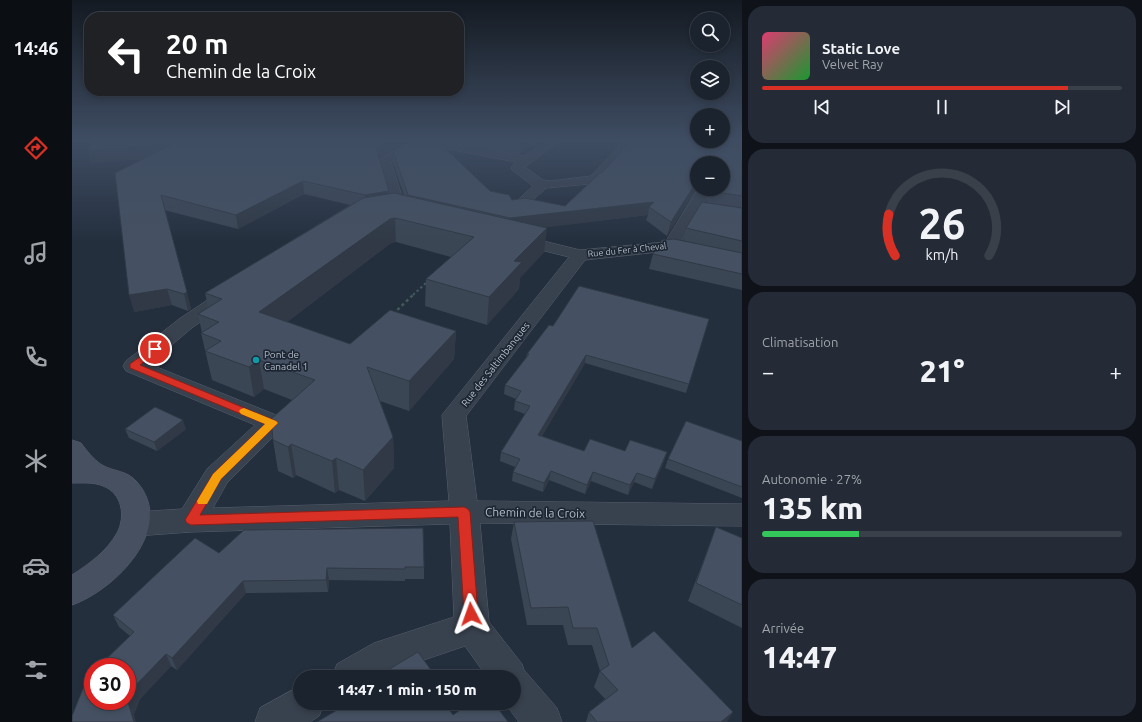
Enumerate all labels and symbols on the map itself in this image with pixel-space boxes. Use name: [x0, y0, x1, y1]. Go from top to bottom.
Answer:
street label: Rue du Fer à Cheval: [587, 241, 667, 259]
street label: Rue des Saltimbanques: [459, 320, 532, 409]
pin: [138, 332, 172, 366]
place label: Pont de Canadel 1: [264, 349, 308, 372]
marker: Pont de Canadel 1: [251, 355, 261, 365]
street label: Chemin de la Croix: [485, 505, 585, 520]
position arrow: [450, 593, 492, 635]
speed limit sign: 30: [84, 658, 136, 710]

